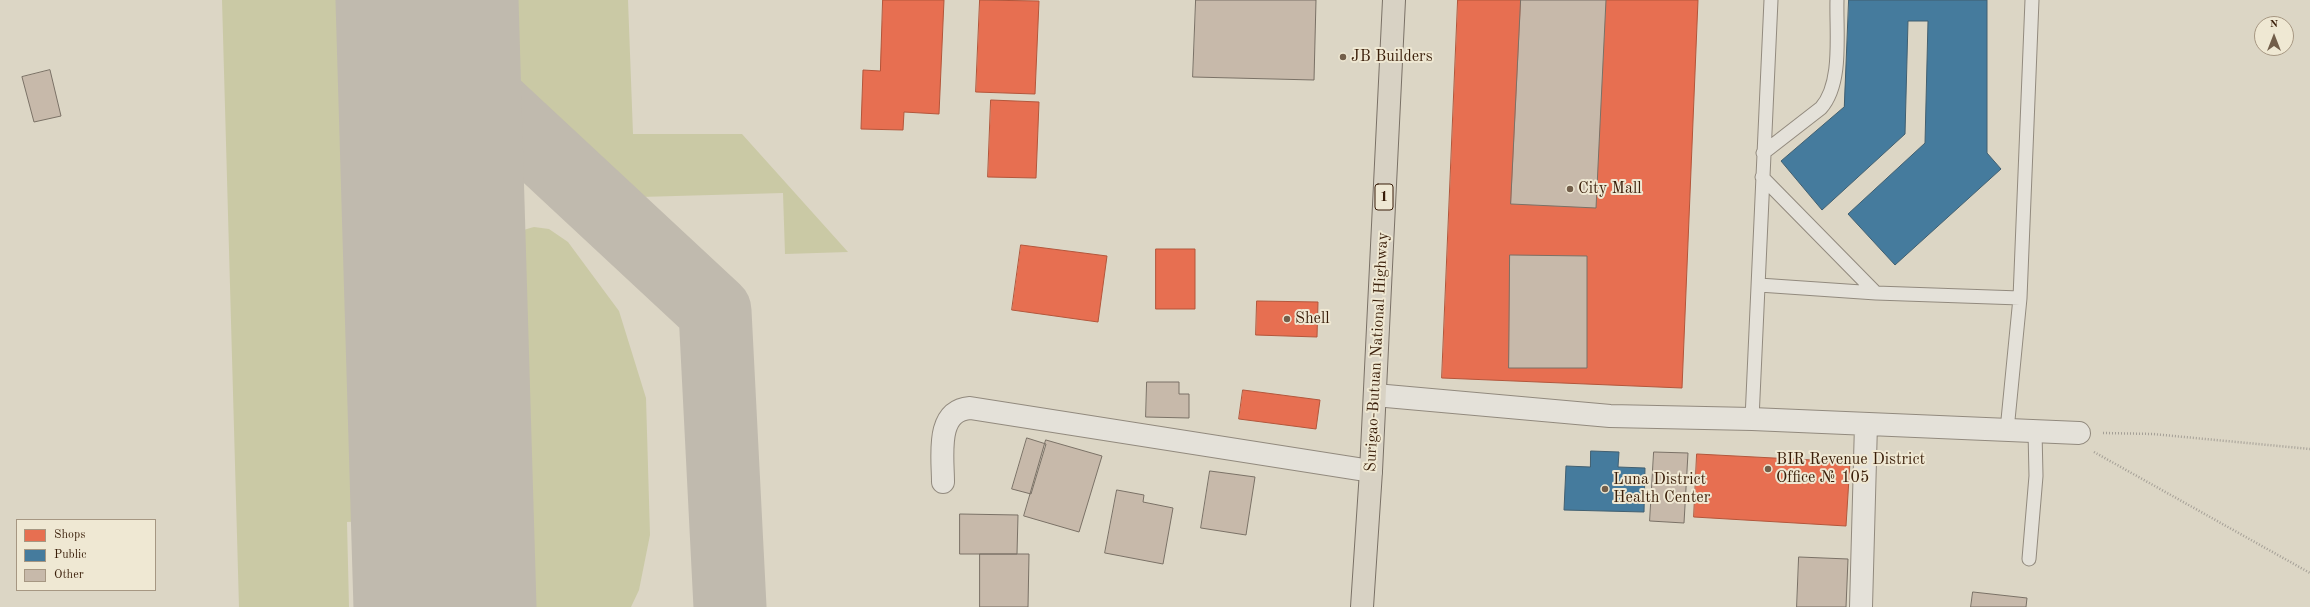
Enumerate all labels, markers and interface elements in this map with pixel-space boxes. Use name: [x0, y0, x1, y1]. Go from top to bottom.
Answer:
north arrow: [2254, 16, 2294, 56]
text: N: [2270, 19, 2278, 30]
place label: JB Builders: [1351, 47, 1433, 67]
marker: JB Builders: [1338, 52, 1348, 62]
place label: City Mall: [1578, 179, 1642, 199]
road number: 1: [1375, 184, 1393, 210]
marker: City Mall: [1565, 184, 1575, 194]
street label: Surigao-Butuan National Highway: [1361, 232, 1393, 472]
place label: Shell: [1295, 309, 1330, 329]
marker: Shell: [1282, 314, 1292, 324]
place label: BIR Revenue District Office № 105: [1776, 450, 1925, 488]
marker: BIR Revenue District Office № 105: [1763, 464, 1773, 474]
place label: Luna District Health Center: [1613, 470, 1710, 508]
marker: Luna District Health Center: [1600, 484, 1610, 494]
legend: [16, 519, 156, 591]
text: Shops: [54, 529, 85, 541]
text: Public: [54, 549, 86, 561]
text: Other: [54, 569, 84, 581]

